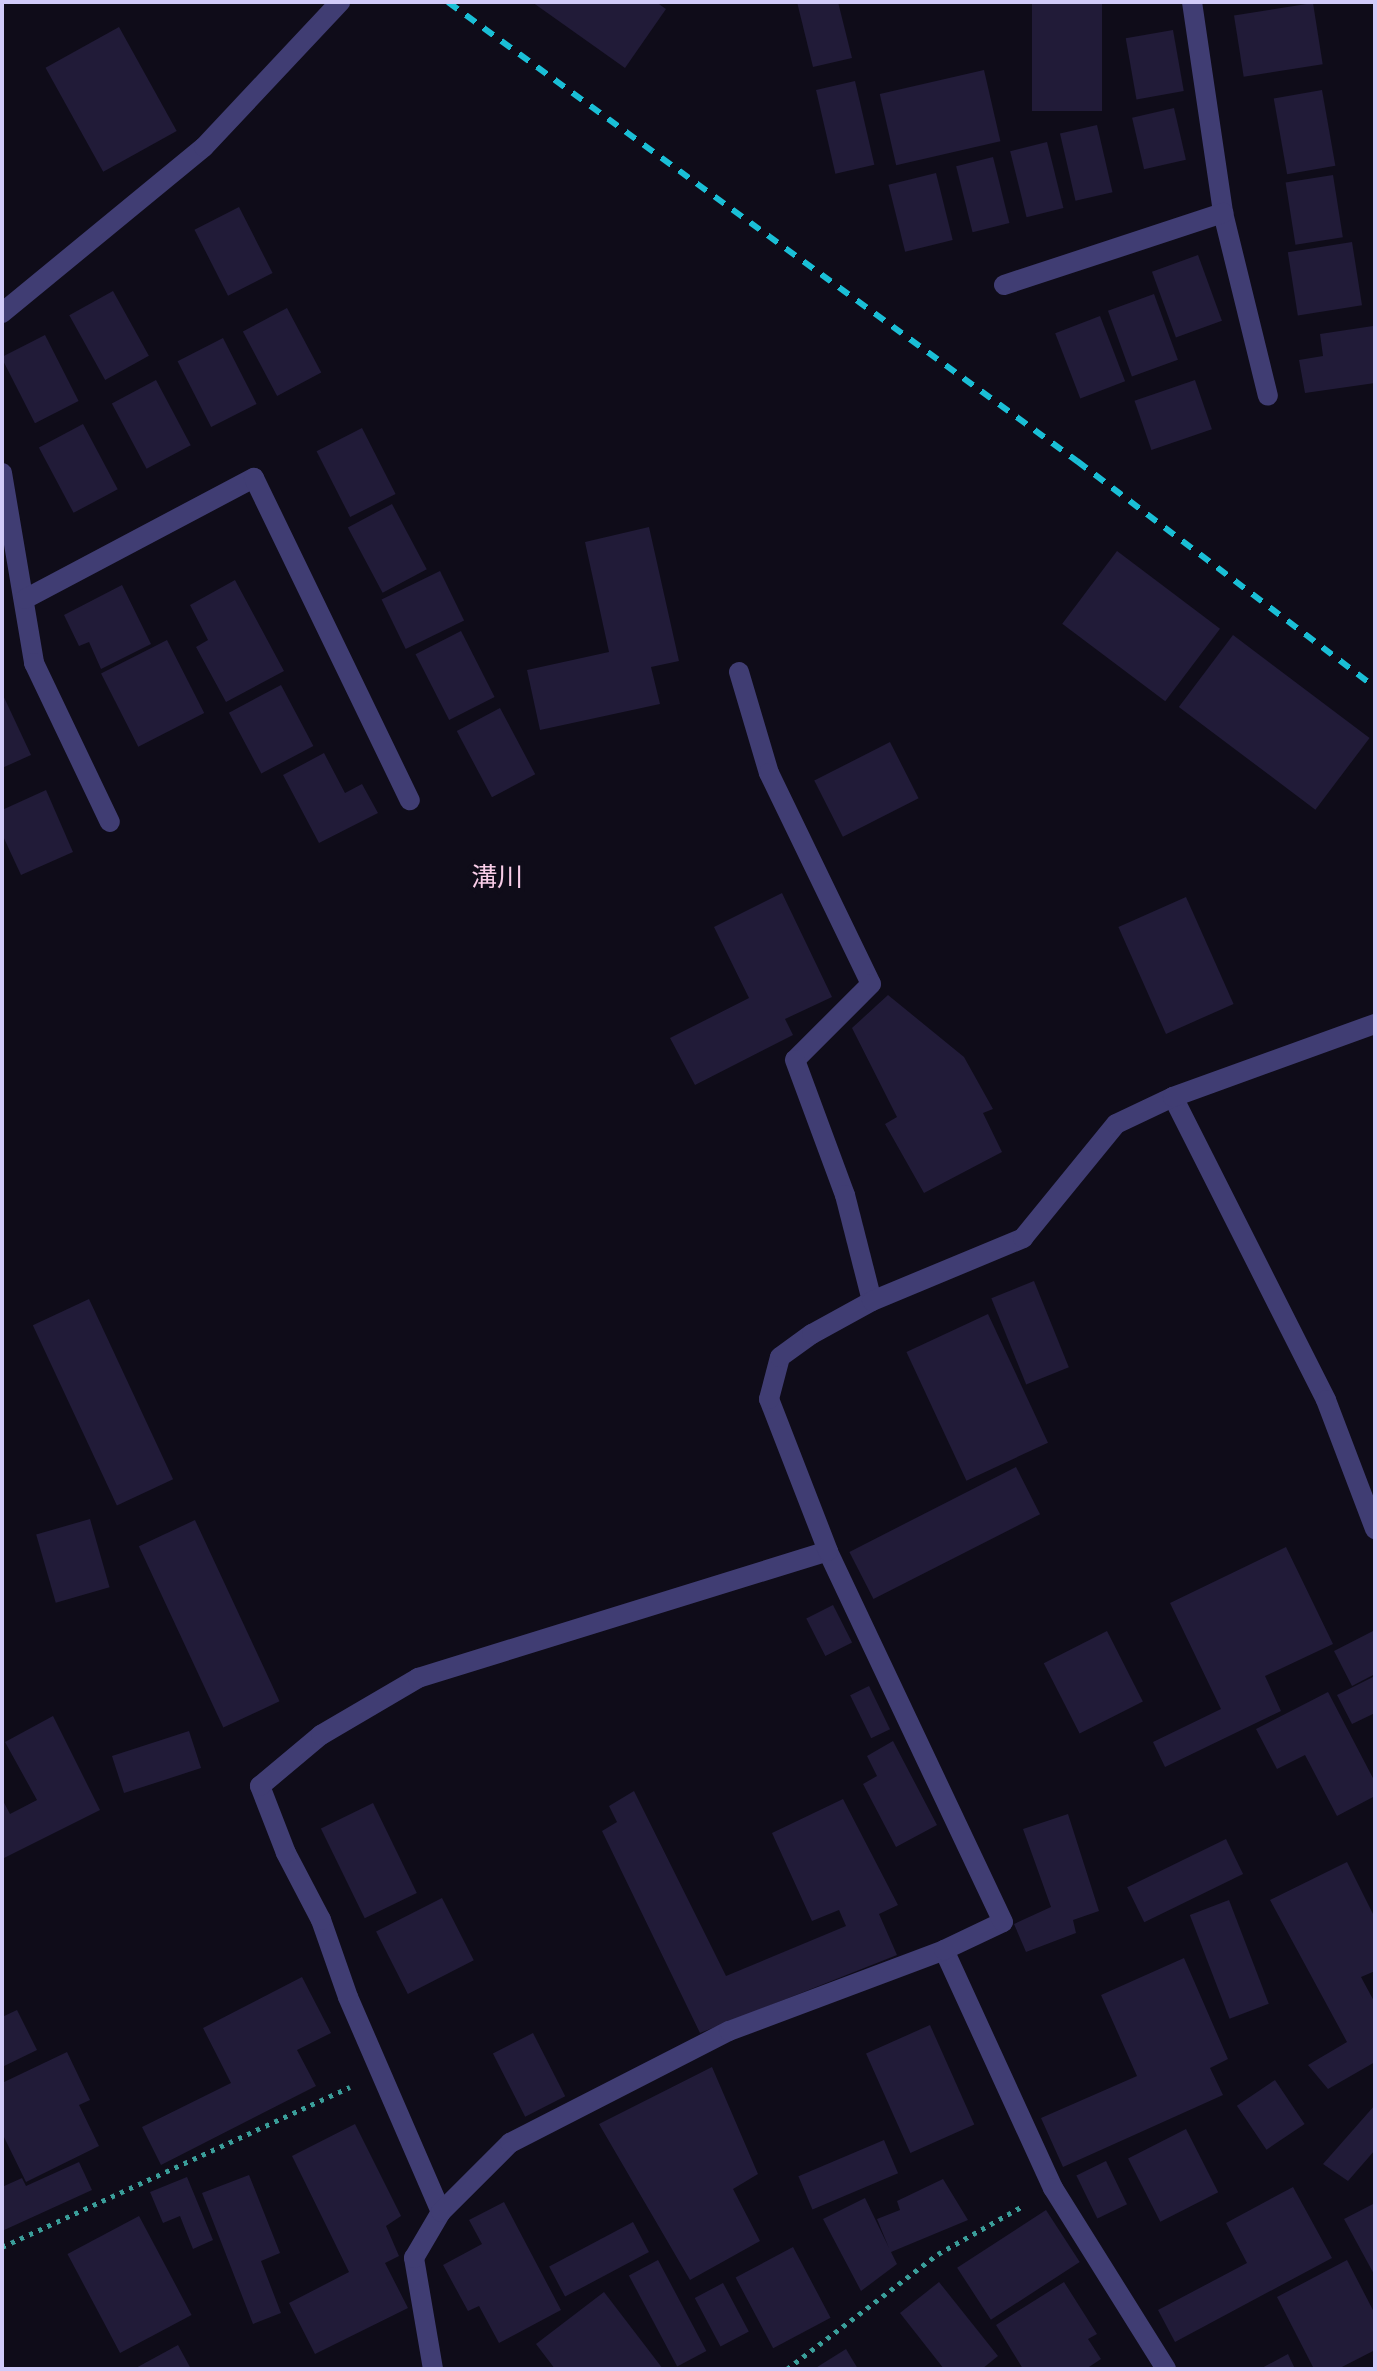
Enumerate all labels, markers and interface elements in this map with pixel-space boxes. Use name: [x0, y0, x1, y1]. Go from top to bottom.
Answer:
district label: 溝川: [471, 861, 523, 893]

